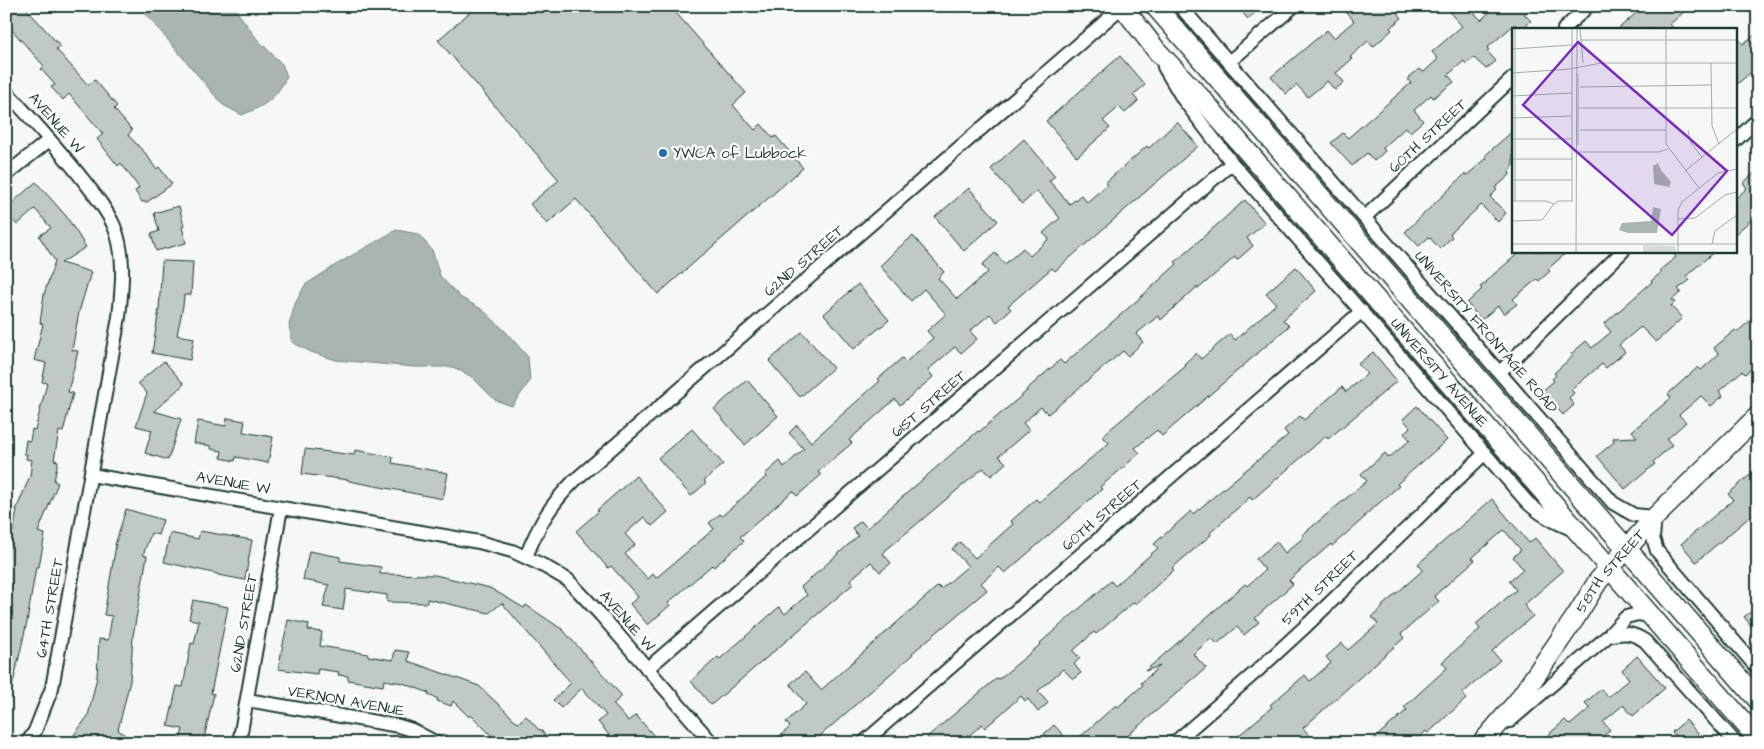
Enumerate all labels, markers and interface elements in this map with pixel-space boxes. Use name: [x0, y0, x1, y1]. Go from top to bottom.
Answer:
inset map: [1512, 28, 1736, 252]
street label: AVENUE W: [24, 88, 88, 158]
street label: 60TH STREET: [1384, 94, 1472, 178]
place label: YWCA of Lubbock: [673, 143, 807, 164]
marker: YWCA of Lubbock: [657, 147, 669, 159]
street label: 62ND STREET: [759, 220, 849, 302]
street label: UNIVERSITY FRONTAGE ROAD: [1409, 246, 1563, 418]
street label: UNIVERSITY AVENUE: [1386, 313, 1493, 432]
street label: 61ST STREET: [887, 365, 972, 442]
street label: AVENUE W: [194, 466, 272, 500]
street label: 60TH STREET: [1057, 474, 1147, 556]
street label: 58TH STREET: [1570, 524, 1650, 617]
street label: 59TH STREET: [1277, 545, 1364, 630]
street label: 64TH STREET: [31, 556, 69, 659]
street label: 62ND STREET: [225, 571, 263, 674]
street label: AVENUE W: [595, 586, 659, 656]
street label: VERNON AVENUE: [286, 680, 406, 722]

